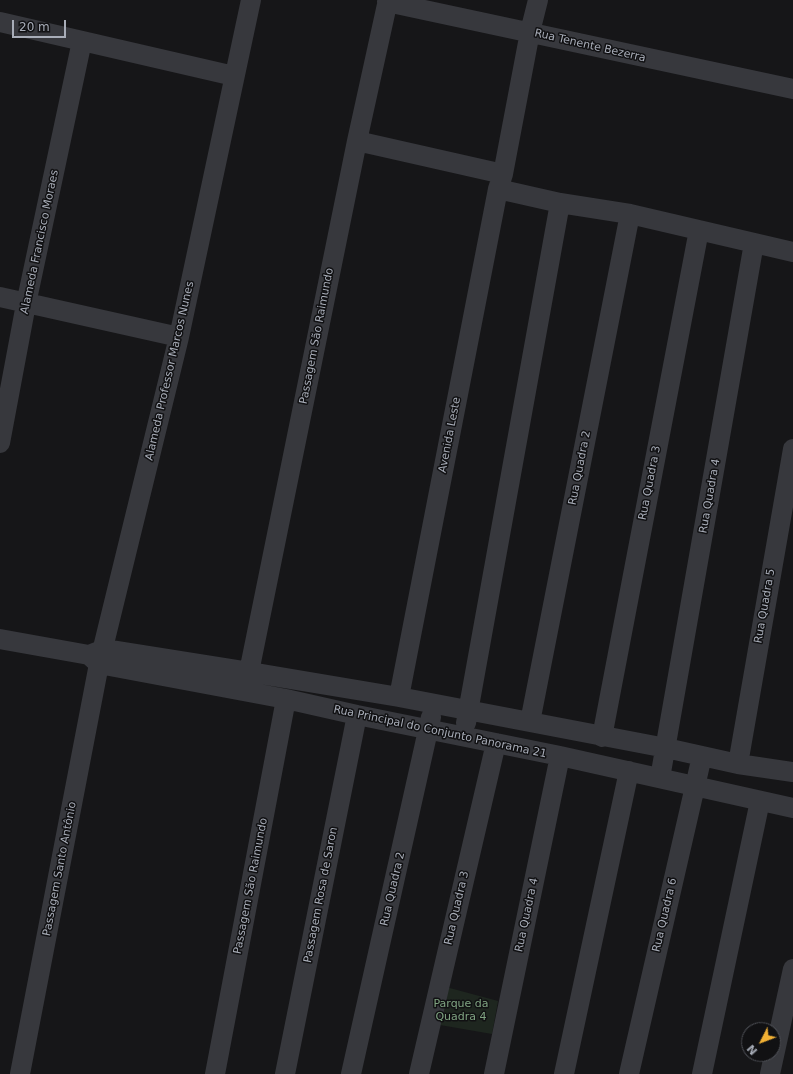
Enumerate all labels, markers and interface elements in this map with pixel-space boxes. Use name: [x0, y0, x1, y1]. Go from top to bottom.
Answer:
scale bar: [14, 12, 68, 38]
text: 20 m: [19, 20, 50, 34]
street label: Rua Tenente Bezerra: [533, 27, 647, 65]
street label: Alameda Francisco Moraes: [18, 169, 62, 315]
street label: Passagem São Raimundo: [297, 267, 337, 405]
street label: Alameda Professor Marcos Nunes: [143, 280, 197, 462]
street label: Avenida Leste: [436, 396, 464, 474]
street label: Rua Quadra 2: [566, 430, 594, 506]
street label: Rua Quadra 3: [636, 445, 664, 521]
street label: Rua Quadra 4: [697, 458, 723, 534]
street label: Rua Quadra 5: [752, 568, 778, 644]
street label: Rua Principal do Conjunto Panorama 21: [332, 703, 548, 761]
street label: Passagem Santo Antônio: [40, 801, 80, 937]
street label: Passagem São Raimundo: [231, 817, 271, 955]
street label: Passagem Rosa de Saron: [301, 826, 341, 964]
street label: Rua Quadra 2: [378, 851, 408, 927]
street label: Rua Quadra 3: [442, 870, 472, 946]
street label: Rua Quadra 4: [513, 877, 541, 953]
street label: Rua Quadra 6: [650, 877, 680, 953]
park label: Parque da Quadra 4: [433, 997, 489, 1023]
north arrow: [741, 1022, 781, 1062]
text: N: [745, 1042, 760, 1057]

